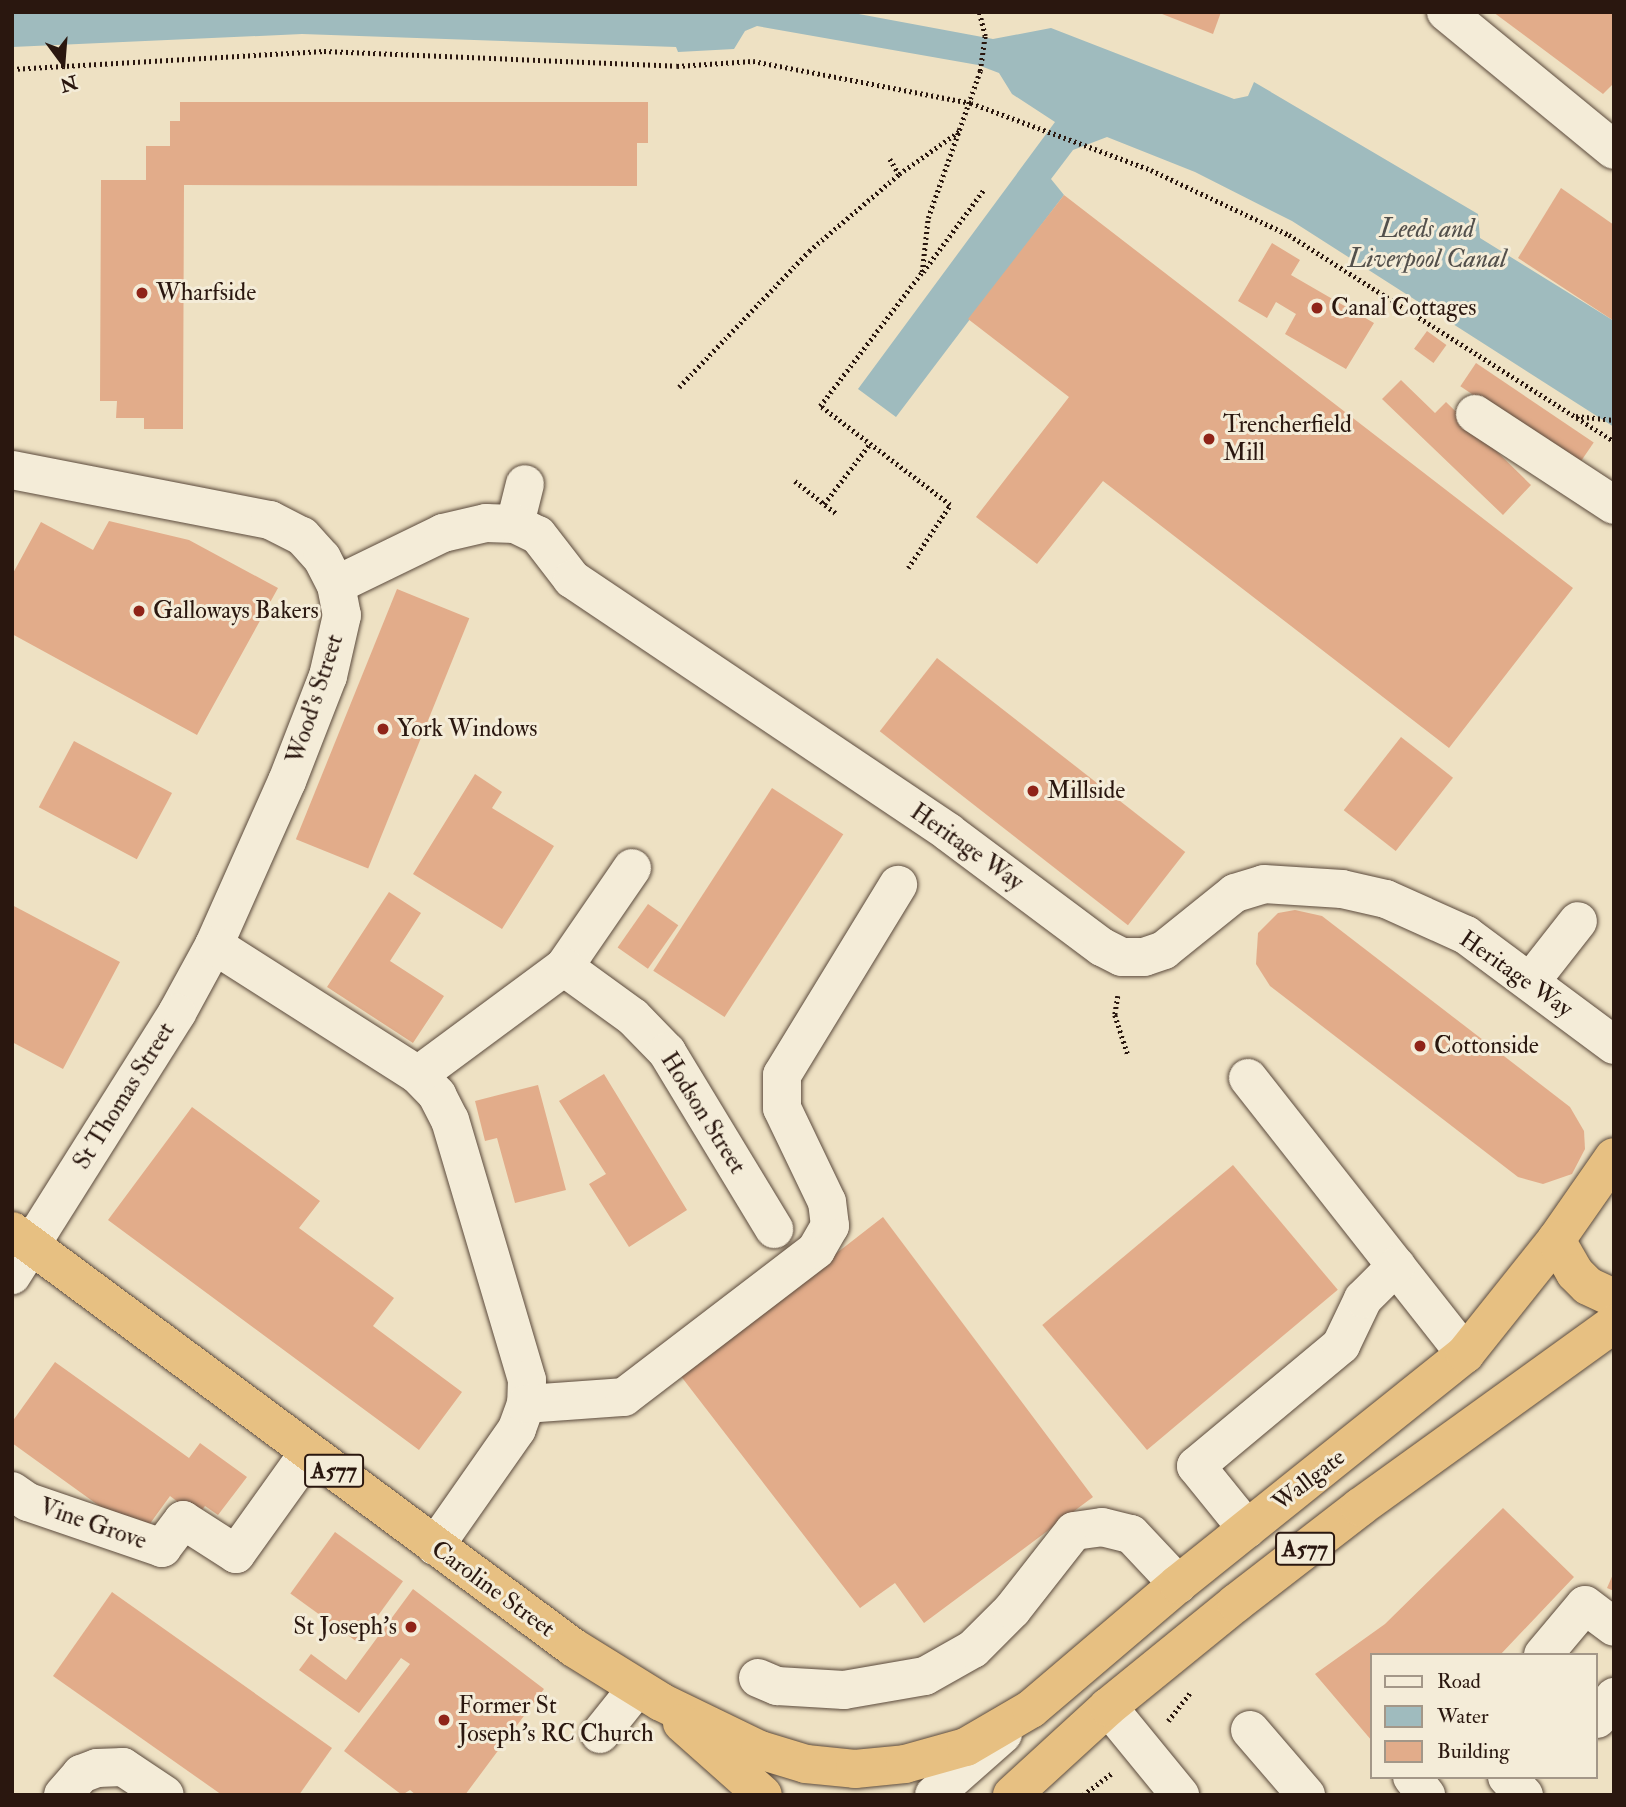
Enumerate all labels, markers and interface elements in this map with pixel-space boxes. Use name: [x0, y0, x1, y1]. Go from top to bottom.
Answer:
north arrow: [28, 28, 98, 98]
text: N: [57, 69, 80, 97]
water label: Leeds and Liverpool Canal: [1348, 214, 1506, 276]
place label: Wharfside: [156, 279, 256, 307]
marker: Wharfside: [134, 285, 150, 301]
place label: Canal Cottages: [1331, 294, 1476, 322]
marker: Canal Cottages: [1309, 300, 1325, 316]
place label: Trencherfield Mill: [1223, 411, 1352, 467]
marker: Trencherfield Mill: [1201, 431, 1217, 447]
place label: Galloways Bakers: [153, 597, 319, 625]
marker: Galloways Bakers: [131, 603, 147, 619]
street label: Wood's Street: [281, 631, 349, 767]
place label: York Windows: [397, 715, 537, 743]
marker: York Windows: [375, 721, 391, 737]
place label: Millside: [1047, 777, 1125, 805]
marker: Millside: [1025, 783, 1041, 799]
street label: Heritage Way: [905, 797, 1029, 897]
street label: Heritage Way: [1454, 924, 1578, 1024]
street label: St Thomas Street: [67, 1017, 181, 1175]
place label: Cottonside: [1434, 1032, 1539, 1060]
marker: Cottonside: [1412, 1038, 1428, 1054]
street label: Hodson Street: [654, 1047, 752, 1179]
street label: Wallgate: [1267, 1443, 1351, 1517]
road number: A577: [302, 1452, 366, 1490]
street label: Vine Grove: [36, 1492, 150, 1556]
road number: A577: [1274, 1530, 1336, 1568]
street label: Caroline Street: [426, 1535, 560, 1643]
place label: St Joseph's: [293, 1613, 397, 1641]
marker: St Joseph's: [403, 1619, 419, 1635]
legend: [1370, 1653, 1598, 1779]
text: Road: [1437, 1668, 1481, 1695]
place label: Former St Joseph's RC Church: [458, 1692, 654, 1748]
text: Water: [1437, 1703, 1489, 1730]
marker: Former St Joseph's RC Church: [436, 1712, 452, 1728]
text: Building: [1437, 1738, 1510, 1765]

